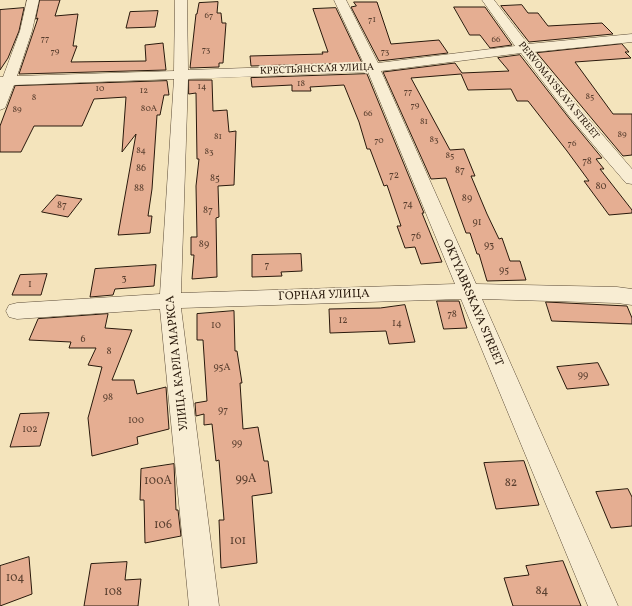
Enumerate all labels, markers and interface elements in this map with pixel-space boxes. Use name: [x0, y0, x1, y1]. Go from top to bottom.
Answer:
house number: 67: [205, 11, 213, 21]
house number: 71: [368, 15, 376, 25]
house number: 77: [41, 34, 49, 44]
house number: 66: [491, 35, 501, 45]
street label: PERVOMAYSKAYA STREET: [515, 40, 601, 142]
house number: 73: [202, 45, 210, 55]
house number: 79: [51, 47, 59, 57]
house number: 73: [381, 47, 389, 57]
street label: КРЕСТЬЯНСКАЯ УЛИЦА: [260, 62, 374, 78]
house number: 18: [297, 79, 305, 89]
house number: 14: [198, 82, 206, 92]
house number: 10: [96, 84, 104, 94]
house number: 12: [140, 86, 148, 96]
house number: 77: [404, 87, 412, 97]
house number: 85: [586, 92, 594, 102]
house number: 8: [32, 93, 36, 103]
house number: 79: [411, 101, 419, 111]
house number: 80А: [141, 104, 157, 114]
house number: 89: [12, 105, 22, 115]
house number: 66: [363, 109, 373, 119]
house number: 81: [420, 117, 428, 127]
house number: 89: [617, 130, 627, 140]
house number: 81: [214, 132, 222, 142]
house number: 83: [429, 135, 439, 145]
house number: 70: [374, 136, 384, 146]
house number: 76: [568, 139, 576, 149]
house number: 84: [136, 146, 146, 156]
house number: 83: [204, 147, 214, 157]
house number: 85: [446, 151, 454, 161]
house number: 78: [582, 156, 592, 168]
house number: 86: [136, 163, 146, 175]
house number: 87: [455, 165, 465, 177]
house number: 72: [389, 170, 399, 182]
house number: 85: [210, 173, 220, 185]
house number: 80: [595, 181, 607, 193]
house number: 88: [134, 183, 144, 195]
house number: 89: [462, 193, 472, 205]
house number: 74: [403, 199, 413, 211]
house number: 87: [57, 200, 67, 212]
house number: 87: [203, 205, 213, 217]
house number: 91: [472, 217, 482, 229]
house number: 76: [411, 231, 421, 243]
street label: OKTYABRSKAYA STREET: [439, 237, 505, 369]
house number: 89: [199, 239, 209, 251]
house number: 93: [484, 240, 494, 252]
house number: 7: [265, 260, 269, 272]
house number: 95: [499, 265, 509, 277]
house number: 3: [121, 273, 127, 285]
house number: 1: [28, 279, 32, 291]
street label: ГОРНАЯ УЛИЦА: [278, 287, 370, 305]
street label: УЛИЦА КАРЛА МАРКСА: [164, 295, 192, 431]
house number: 78: [447, 309, 457, 321]
house number: 12: [338, 315, 348, 327]
house number: 14: [392, 318, 402, 330]
house number: 10: [211, 320, 221, 332]
house number: 6: [80, 334, 86, 346]
house number: 8: [106, 346, 112, 358]
house number: 95А: [214, 362, 230, 374]
house number: 99: [578, 370, 588, 382]
house number: 98: [103, 392, 113, 404]
house number: 97: [218, 405, 228, 417]
house number: 100: [128, 415, 144, 427]
house number: 102: [22, 424, 38, 436]
house number: 99: [232, 438, 242, 450]
house number: 99А: [235, 473, 257, 487]
house number: 100А: [144, 475, 172, 489]
house number: 82: [505, 477, 517, 491]
house number: 106: [154, 519, 172, 533]
house number: 101: [230, 535, 246, 549]
house number: 104: [6, 572, 24, 586]
house number: 84: [536, 585, 548, 599]
house number: 108: [104, 586, 122, 600]

